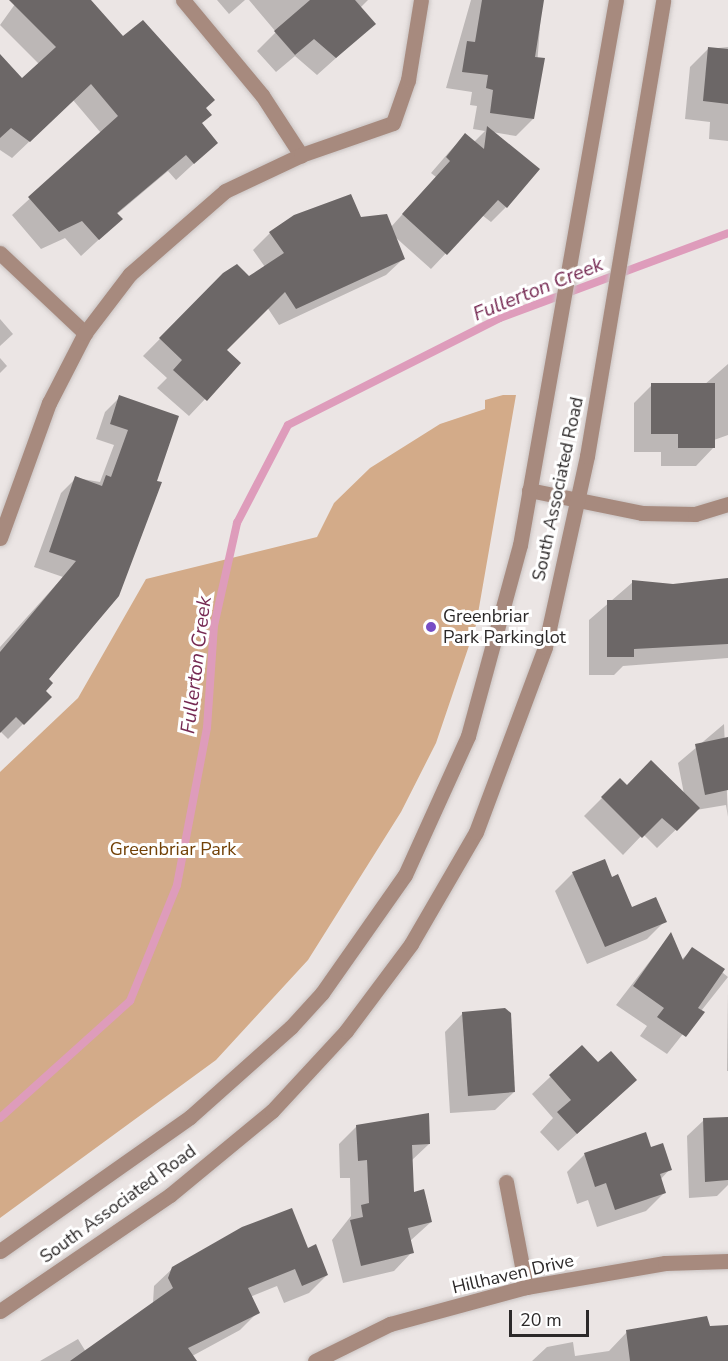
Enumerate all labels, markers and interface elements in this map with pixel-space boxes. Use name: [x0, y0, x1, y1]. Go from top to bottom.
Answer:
water label: Fullerton Creek: [469, 252, 607, 326]
street label: South Associated Road: [528, 395, 588, 583]
water label: Fullerton Creek: [176, 595, 216, 735]
place label: Greenbriar Park Parkinglot: [443, 606, 566, 648]
marker: Greenbriar Park Parkinglot: [424, 620, 438, 634]
park label: Greenbriar Park: [110, 838, 236, 860]
street label: South Associated Road: [36, 1140, 200, 1268]
street label: Hillhaven Drive: [450, 1249, 576, 1299]
scale bar: [512, 1298, 592, 1336]
text: 20 m: [520, 1308, 562, 1332]

